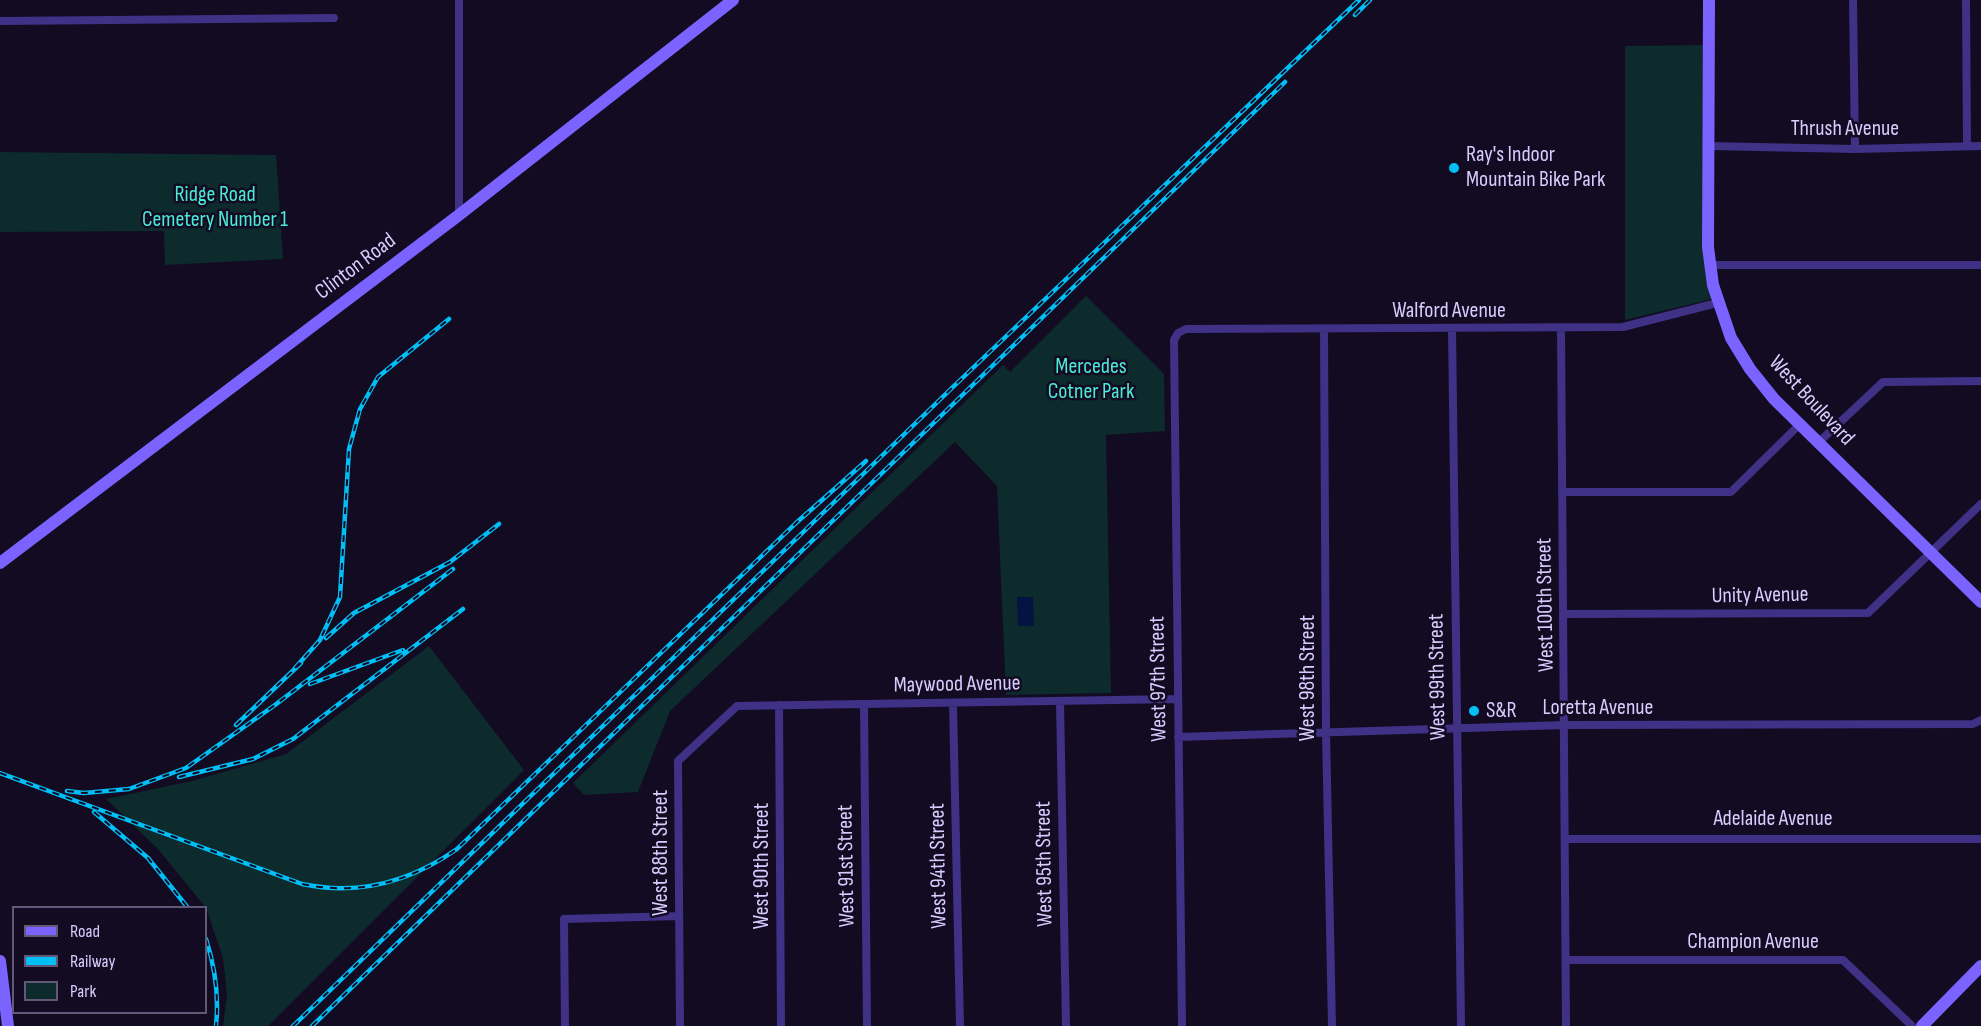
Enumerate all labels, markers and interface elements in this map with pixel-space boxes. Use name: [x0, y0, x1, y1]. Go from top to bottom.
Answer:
street label: Thrush Avenue: [1791, 116, 1899, 142]
place label: Ray's Indoor Mountain Bike Park: [1466, 142, 1606, 194]
marker: Ray's Indoor Mountain Bike Park: [1447, 161, 1461, 175]
park label: Ridge Road Cemetery Number 1: [142, 182, 288, 234]
street label: Clinton Road: [310, 228, 402, 306]
street label: Walford Avenue: [1392, 298, 1506, 324]
street label: West Boulevard: [1763, 350, 1859, 452]
park label: Mercedes Cotner Park: [1048, 354, 1134, 406]
street label: West 100th Street: [1532, 538, 1560, 672]
street label: Unity Avenue: [1711, 582, 1809, 610]
street label: West 99th Street: [1424, 613, 1452, 741]
street label: West 98th Street: [1295, 615, 1321, 741]
street label: West 97th Street: [1145, 616, 1173, 742]
street label: Maywood Avenue: [893, 671, 1021, 699]
street label: Loretta Avenue: [1543, 695, 1653, 721]
place label: S&R: [1486, 698, 1517, 724]
marker: S&R: [1467, 704, 1481, 718]
street label: West 88th Street: [648, 790, 674, 916]
street label: West 95th Street: [1031, 801, 1059, 927]
street label: West 90th Street: [749, 803, 775, 929]
street label: West 94th Street: [925, 803, 953, 929]
street label: West 91st Street: [833, 804, 861, 928]
street label: Adelaide Avenue: [1713, 806, 1833, 832]
legend: [12, 906, 207, 1014]
text: Road: [70, 921, 100, 942]
street label: Champion Avenue: [1687, 929, 1819, 955]
text: Railway: [70, 951, 115, 972]
text: Park: [70, 981, 96, 1002]

